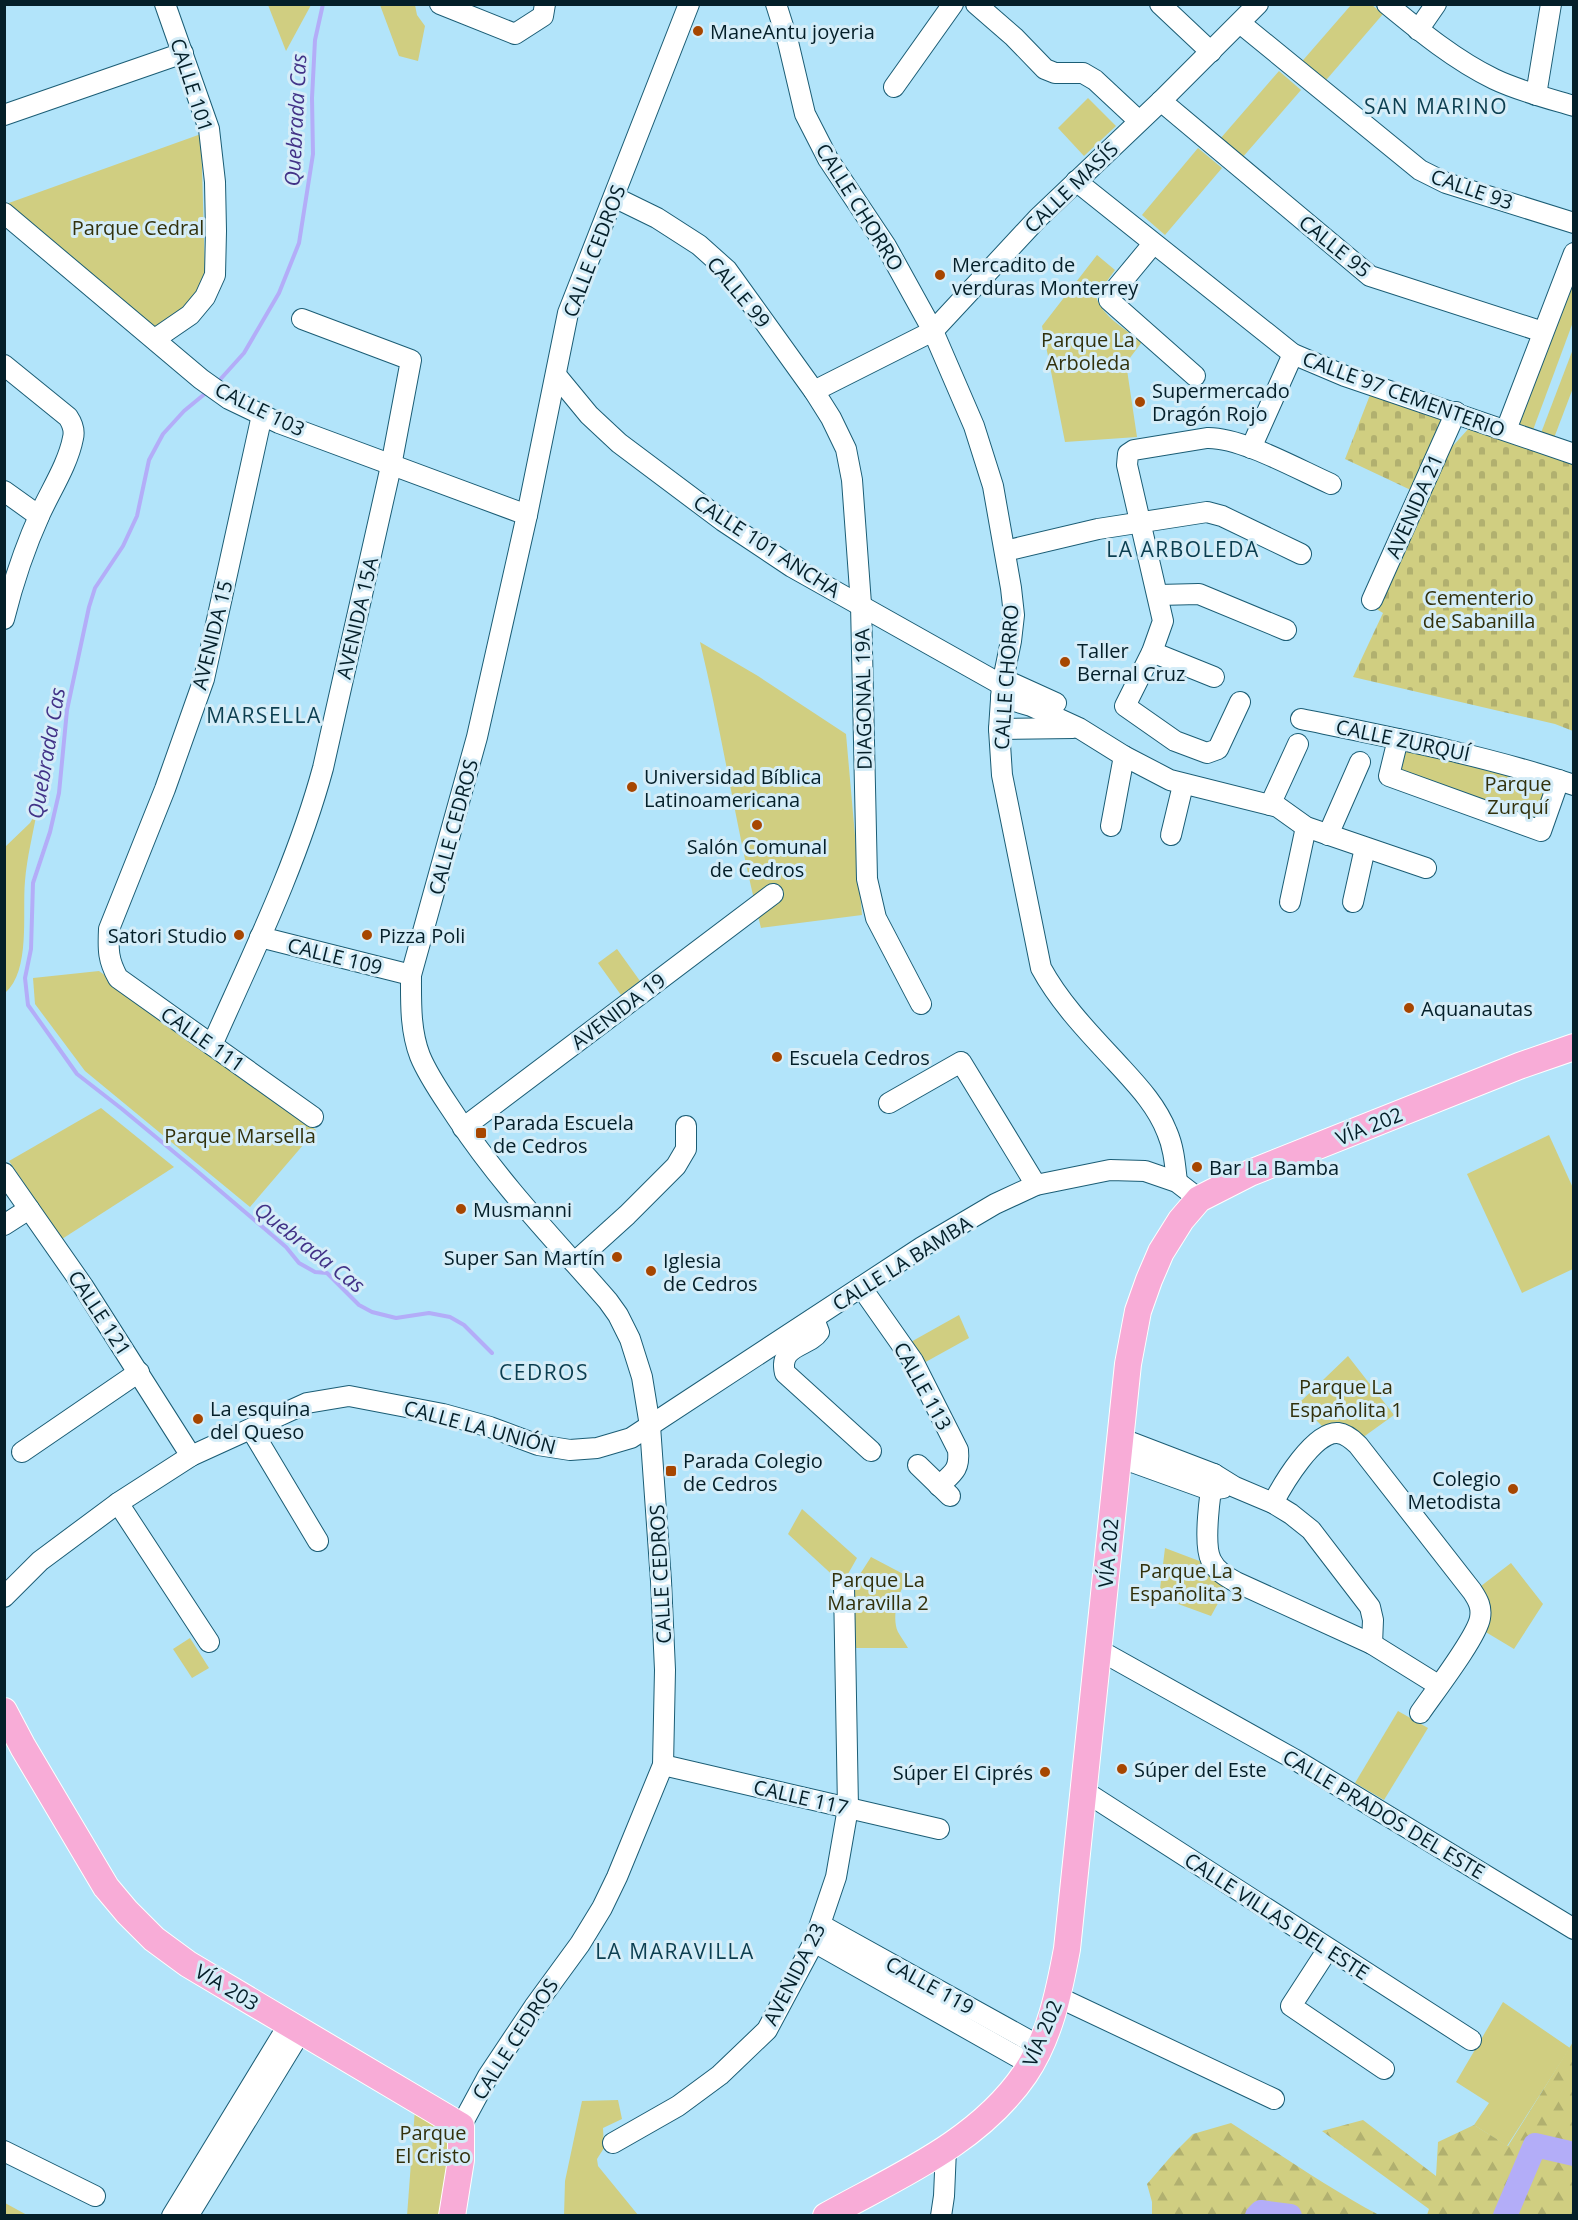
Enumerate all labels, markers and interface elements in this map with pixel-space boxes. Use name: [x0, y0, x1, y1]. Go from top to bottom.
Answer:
place label: ManeAntu joyeria: [710, 18, 875, 45]
marker: ManeAntu joyeria: [691, 24, 705, 38]
street label: CALLE 101: [164, 35, 220, 135]
water label: Quebrada Cas: [278, 53, 312, 187]
district label: SAN MARINO: [1364, 92, 1508, 120]
street label: CALLE MASÍS: [1018, 135, 1124, 239]
street label: CALLE CHORRO: [810, 138, 910, 276]
street label: CALLE 93: [1427, 162, 1517, 216]
street label: CALLE CEDROS: [556, 181, 632, 321]
street label: CALLE 95: [1293, 209, 1377, 283]
park label: Parque Cedral: [72, 214, 204, 241]
street label: CALLE 99: [701, 251, 777, 333]
place label: Mercadito de verduras Monterrey: [952, 251, 1139, 301]
marker: Mercadito de verduras Monterrey: [933, 268, 947, 282]
park label: Parque La Arboleda: [1041, 326, 1135, 376]
street label: CALLE 97 CEMENTERIO: [1299, 345, 1509, 443]
street label: CALLE 103: [211, 376, 309, 442]
place label: Supermercado Dragón Rojo: [1152, 377, 1290, 427]
marker: Supermercado Dragón Rojo: [1133, 395, 1147, 409]
street label: AVENIDA 21: [1379, 450, 1449, 562]
street label: CALLE 101 ANCHA: [689, 488, 846, 604]
district label: LA ARBOLEDA: [1106, 535, 1260, 563]
street label: AVENIDA 15A: [330, 554, 384, 682]
street label: AVENIDA 15: [185, 578, 239, 692]
park label: Cementerio de Sabanilla: [1423, 584, 1535, 634]
street label: CALLE CHORRO: [987, 603, 1025, 751]
street label: DIAGONAL 19A: [848, 628, 878, 770]
place label: Taller Bernal Cruz: [1077, 637, 1185, 687]
marker: Taller Bernal Cruz: [1058, 655, 1072, 669]
water label: Quebrada Cas: [21, 685, 71, 821]
district label: MARSELLA: [206, 701, 322, 729]
street label: CALLE ZURQUÍ: [1333, 713, 1473, 767]
street label: CALLE CEDROS: [422, 756, 484, 898]
place label: Universidad Bíblica Latinoamericana: [644, 763, 822, 813]
park label: Parque Zurquí: [1484, 770, 1552, 820]
marker: Universidad Bíblica Latinoamericana: [625, 780, 639, 794]
marker: Salón Comunal de Cedros: [750, 818, 764, 832]
place label: Salón Comunal de Cedros: [687, 833, 827, 883]
place label: Satori Studio: [108, 922, 227, 949]
place label: Pizza Poli: [379, 922, 465, 949]
marker: Satori Studio: [232, 928, 246, 942]
marker: Pizza Poli: [360, 928, 374, 942]
street label: CALLE 109: [285, 931, 385, 981]
street label: AVENIDA 19: [565, 967, 671, 1055]
place label: Aquanautas: [1421, 995, 1533, 1022]
street label: CALLE 111: [156, 1000, 250, 1078]
marker: Aquanautas: [1402, 1001, 1416, 1015]
place label: Escuela Cedros: [789, 1044, 930, 1071]
marker: Escuela Cedros: [770, 1050, 784, 1064]
street label: VÍA 202: [1332, 1100, 1406, 1152]
place label: Parada Escuela de Cedros: [493, 1109, 634, 1159]
park label: Parque Marsella: [164, 1122, 316, 1149]
marker: Parada Escuela de Cedros: [474, 1126, 488, 1140]
place label: Bar La Bamba: [1209, 1154, 1339, 1181]
marker: Bar La Bamba: [1190, 1160, 1204, 1174]
water label: Quebrada Cas: [249, 1195, 371, 1299]
place label: Musmanni: [473, 1196, 572, 1223]
marker: Musmanni: [454, 1202, 468, 1216]
street label: CALLE LA BAMBA: [827, 1209, 977, 1317]
place label: Super San Martín: [444, 1244, 605, 1271]
place label: Iglesia de Cedros: [663, 1247, 757, 1297]
marker: Super San Martín: [610, 1250, 624, 1264]
marker: Iglesia de Cedros: [644, 1264, 658, 1278]
street label: CALLE 121: [62, 1265, 138, 1361]
street label: CALLE 113: [888, 1337, 958, 1435]
district label: CEDROS: [499, 1358, 589, 1386]
park label: Parque La Españolita 1: [1289, 1373, 1403, 1423]
street label: CALLE LA UNIÓN: [401, 1394, 559, 1460]
place label: La esquina del Queso: [210, 1395, 310, 1445]
marker: La esquina del Queso: [191, 1412, 205, 1426]
place label: Parada Colegio de Cedros: [683, 1447, 823, 1497]
marker: Parada Colegio de Cedros: [664, 1464, 678, 1478]
place label: Colegio Metodista: [1408, 1465, 1501, 1515]
marker: Colegio Metodista: [1506, 1482, 1520, 1496]
street label: CALLE CEDROS: [643, 1504, 677, 1644]
street label: VÍA 202: [1092, 1517, 1124, 1589]
park label: Parque La Españolita 3: [1129, 1557, 1243, 1607]
park label: Parque La Maravilla 2: [827, 1566, 929, 1616]
street label: CALLE PRADOS DEL ESTE: [1278, 1743, 1490, 1885]
place label: Súper del Este: [1134, 1756, 1267, 1783]
place label: Súper El Ciprés: [893, 1759, 1033, 1786]
marker: Súper del Este: [1115, 1762, 1129, 1776]
marker: Súper El Ciprés: [1038, 1765, 1052, 1779]
street label: CALLE 117: [751, 1773, 851, 1821]
street label: CALLE VILLAS DEL ESTE: [1179, 1846, 1375, 1986]
street label: AVENIDA 23: [757, 1918, 831, 2030]
district label: LA MARAVILLA: [595, 1937, 755, 1965]
street label: CALLE 119: [881, 1950, 979, 2020]
street label: VÍA 203: [190, 1957, 264, 2017]
street label: CALLE CEDROS: [466, 1973, 564, 2105]
street label: VÍA 202: [1016, 1996, 1068, 2070]
park label: Parque El Cristo: [395, 2119, 471, 2169]

